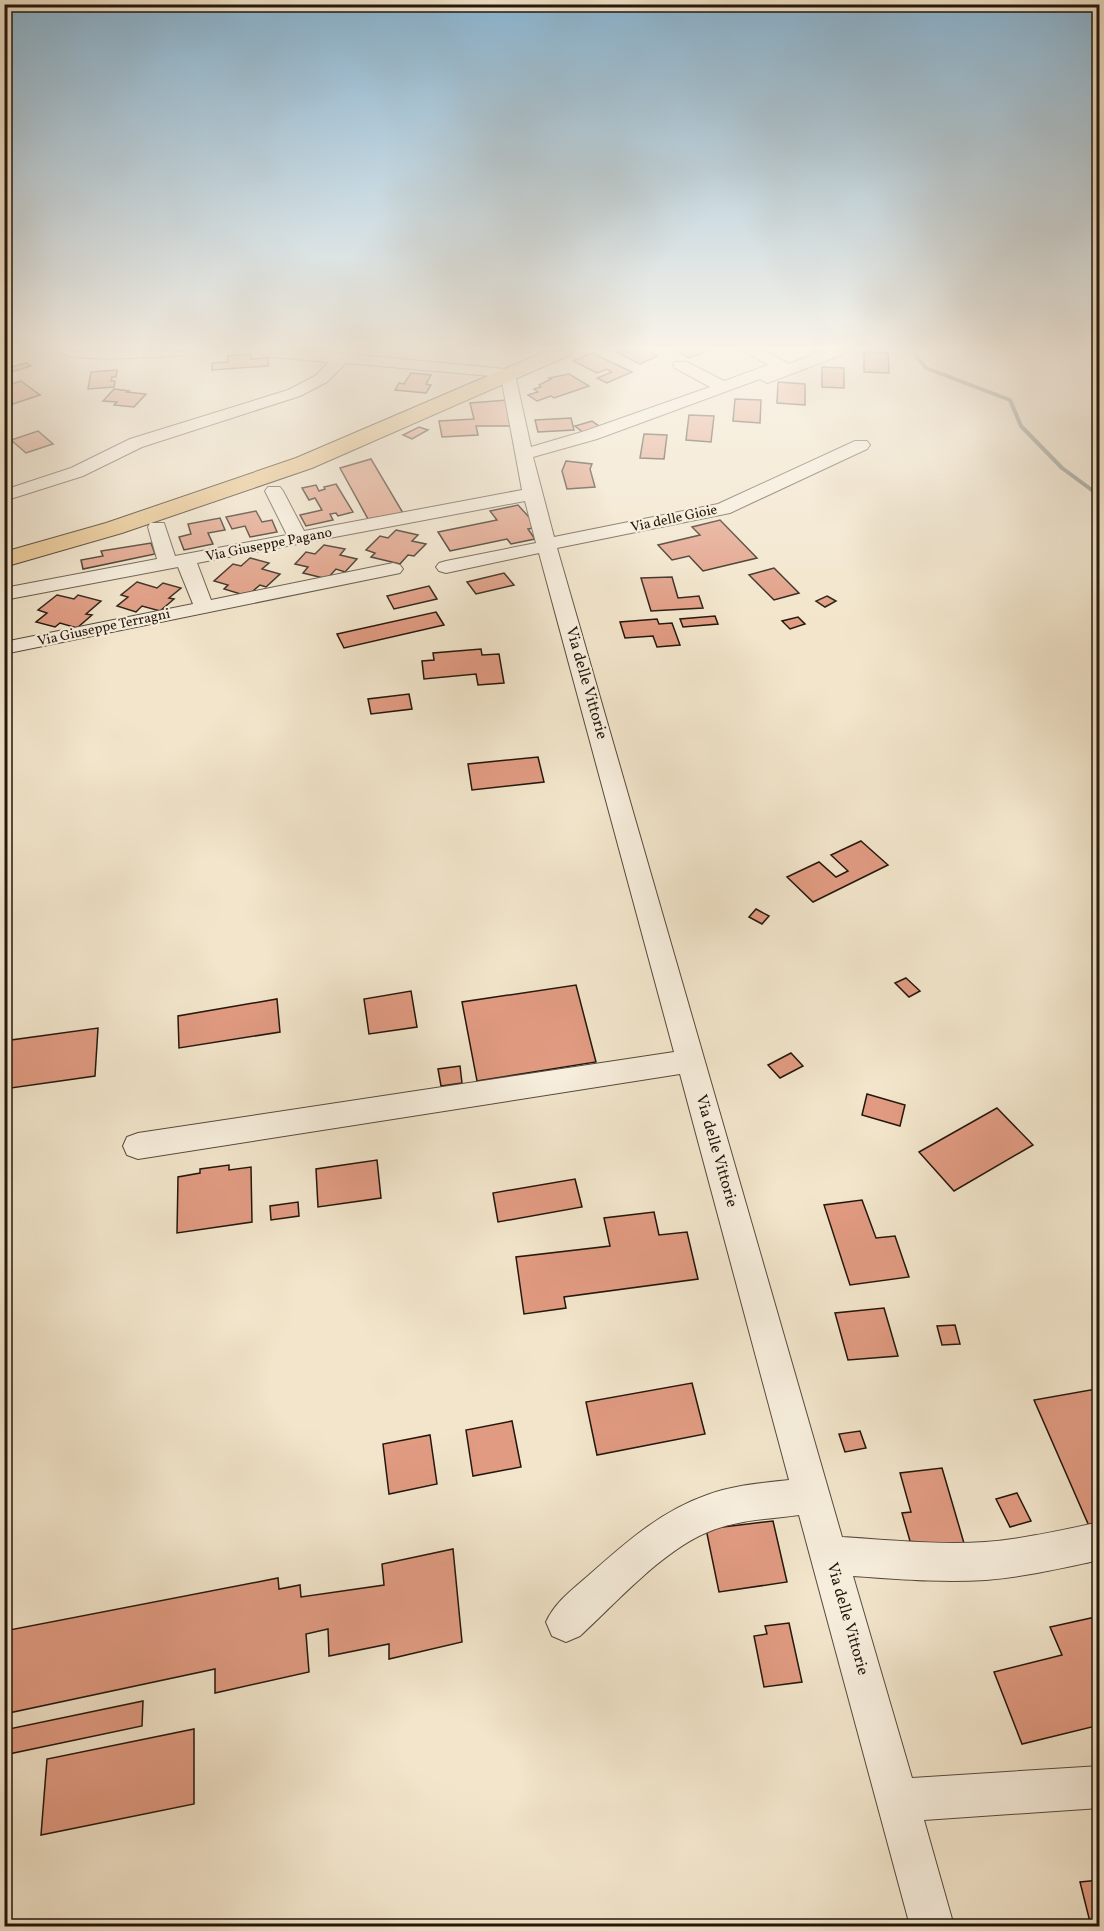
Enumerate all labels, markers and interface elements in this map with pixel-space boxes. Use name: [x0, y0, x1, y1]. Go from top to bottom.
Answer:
street label: Via delle Gioie: [629, 500, 719, 537]
street label: Via Giuseppe Pagano: [204, 523, 334, 567]
street label: Via Giuseppe Terragni: [36, 605, 172, 651]
street label: Via delle Vittorie: [559, 624, 613, 742]
street label: Via delle Vittorie: [689, 1092, 743, 1210]
street label: Via delle Vittorie: [820, 1560, 874, 1678]

